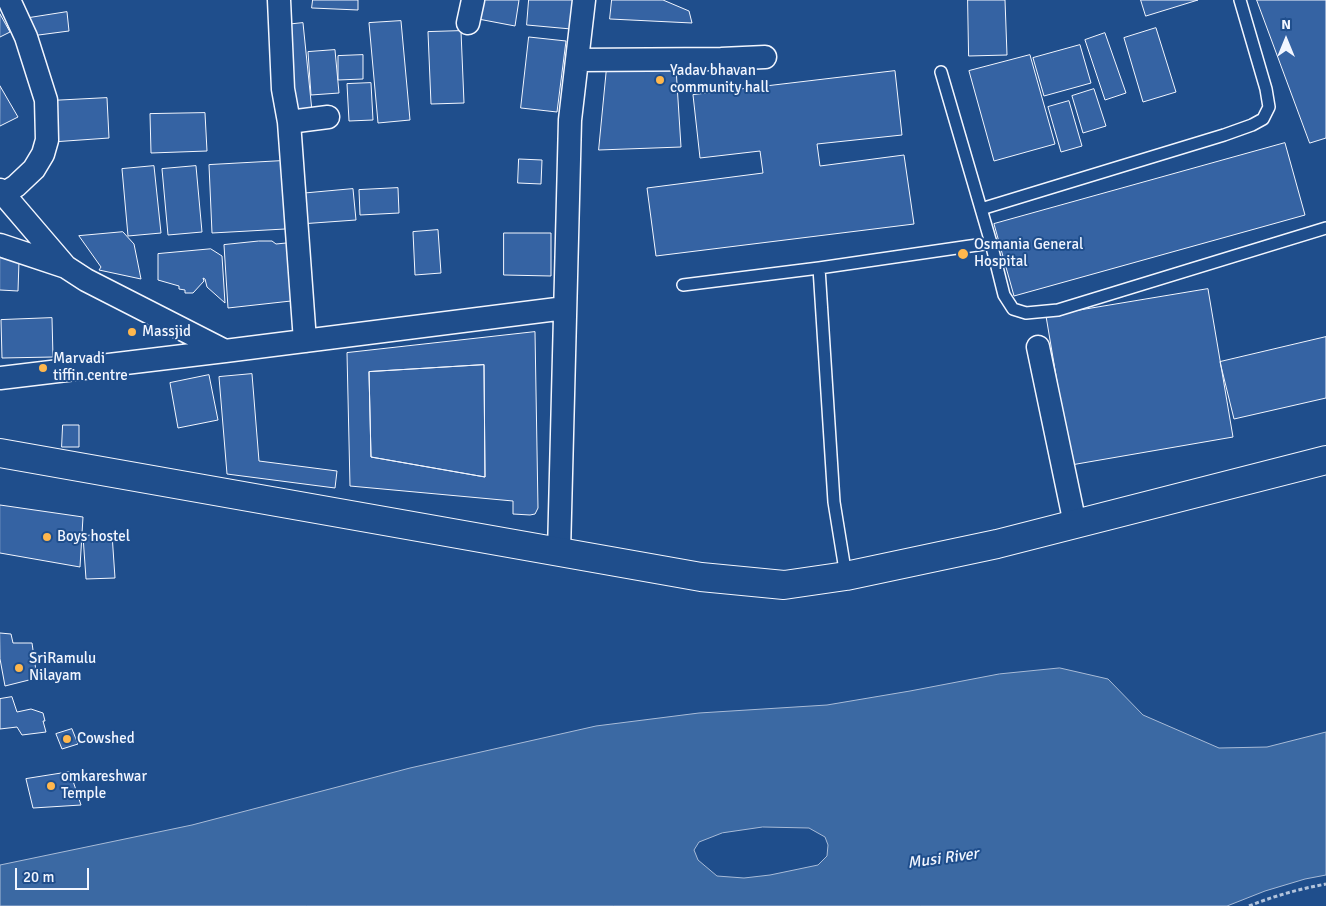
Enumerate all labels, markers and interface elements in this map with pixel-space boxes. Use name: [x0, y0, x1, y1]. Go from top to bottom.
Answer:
north arrow: [1261, 15, 1311, 65]
text: N: [1281, 16, 1291, 33]
place label: Yadav bhavan community hall: [670, 62, 769, 97]
marker: Yadav bhavan community hall: [654, 74, 666, 86]
place label: Osmania General Hospital: [974, 236, 1083, 271]
marker: Osmania General Hospital: [956, 247, 970, 261]
place label: Massjid: [142, 323, 191, 341]
marker: Massjid: [126, 326, 138, 338]
place label: Marvadi tiffin centre: [53, 350, 128, 385]
marker: Marvadi tiffin centre: [37, 362, 49, 374]
place label: Boys hostel: [57, 528, 130, 546]
marker: Boys hostel: [41, 531, 53, 543]
place label: SriRamulu Nilayam: [29, 650, 96, 685]
marker: SriRamulu Nilayam: [13, 662, 25, 674]
place label: Cowshed: [77, 730, 135, 748]
marker: Cowshed: [61, 733, 73, 745]
place label: omkareshwar Temple: [61, 768, 147, 803]
marker: omkareshwar Temple: [45, 780, 57, 792]
water label: Musi River: [906, 845, 980, 873]
scale bar: [18, 858, 91, 890]
text: 20 m: [23, 868, 54, 886]

